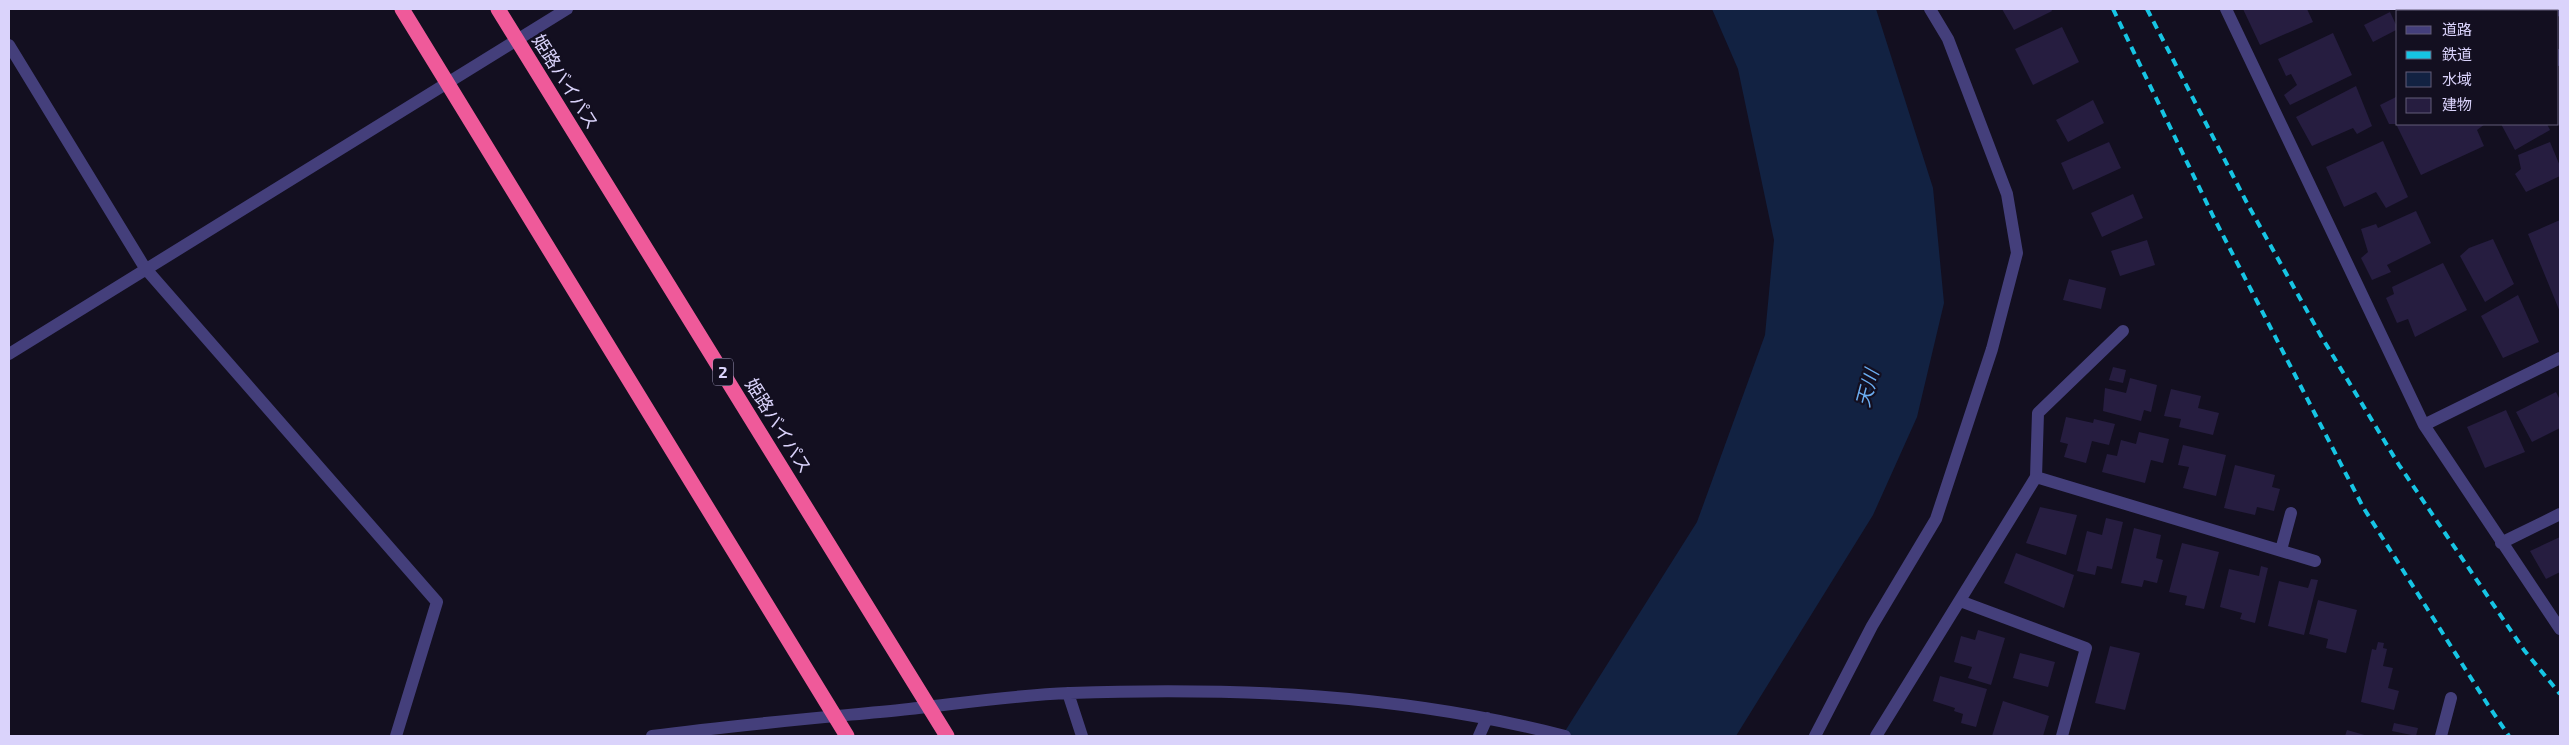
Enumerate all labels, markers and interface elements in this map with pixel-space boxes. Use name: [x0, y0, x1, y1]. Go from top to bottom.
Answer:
legend: [2396, 10, 2559, 125]
text: 道路: [2442, 20, 2472, 38]
street label: 姫路バイパス: [528, 30, 604, 133]
text: 鉄道: [2442, 45, 2472, 63]
text: 水域: [2442, 70, 2472, 88]
text: 建物: [2442, 95, 2472, 113]
road number: 2: [713, 358, 733, 386]
water label: 天川: [1850, 365, 1883, 409]
street label: 姫路バイパス: [741, 374, 817, 477]

